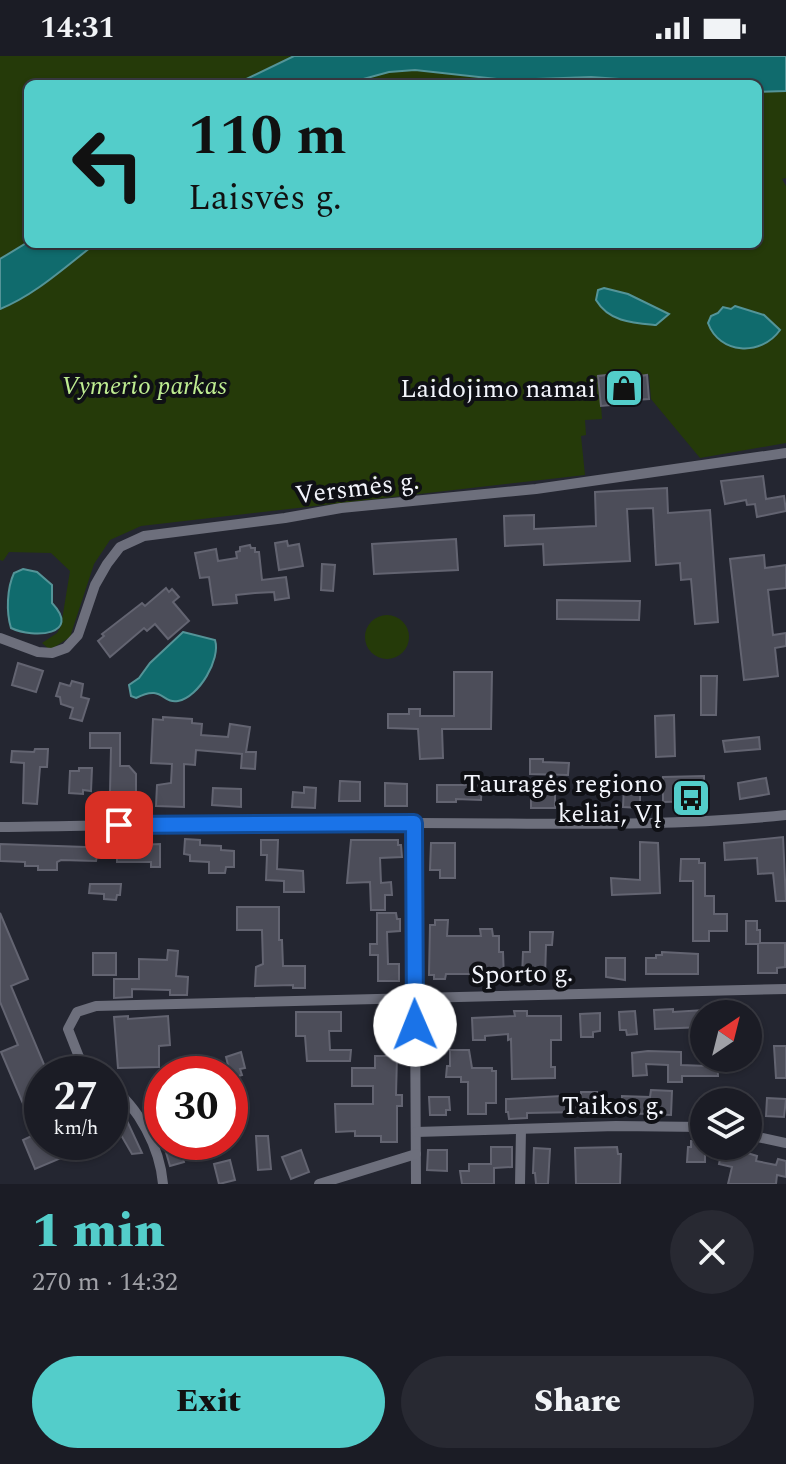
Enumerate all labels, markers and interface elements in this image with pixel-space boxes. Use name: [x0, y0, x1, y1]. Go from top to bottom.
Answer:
text: 14:31: [40, 5, 115, 51]
text: 110 m: [188, 94, 347, 179]
icon: left: [56, 112, 160, 216]
text: Laisvės g.: [188, 171, 342, 226]
park label: Vymerio parkas: [61, 366, 227, 406]
shop icon: Laidojimo namai: [603, 367, 645, 409]
place label: Laidojimo namai: [400, 369, 596, 409]
street label: Versmės g.: [293, 461, 421, 515]
place label: Tauragės regiono keliai, VĮ: [463, 764, 663, 834]
bus stop icon: Tauragės regiono keliai, VĮ: [670, 777, 712, 819]
pin: [85, 791, 153, 859]
icon: arrive: [97, 803, 141, 847]
street label: Sporto g.: [470, 953, 574, 995]
position arrow: [373, 983, 457, 1067]
north arrow: [690, 1000, 762, 1072]
map controls: [690, 1000, 762, 1160]
speed limit sign: 30: [144, 1056, 248, 1160]
text: 27: [54, 1067, 98, 1128]
street label: Taikos g.: [562, 1086, 664, 1126]
button: layers: [690, 1088, 762, 1160]
text: km/h: [54, 1113, 99, 1143]
text: 1 min: [32, 1195, 165, 1268]
button: close: [670, 1210, 754, 1294]
text: 270 m · 14:32: [32, 1262, 178, 1302]
button: Exit: [32, 1356, 385, 1448]
button: Share: [401, 1356, 754, 1448]

